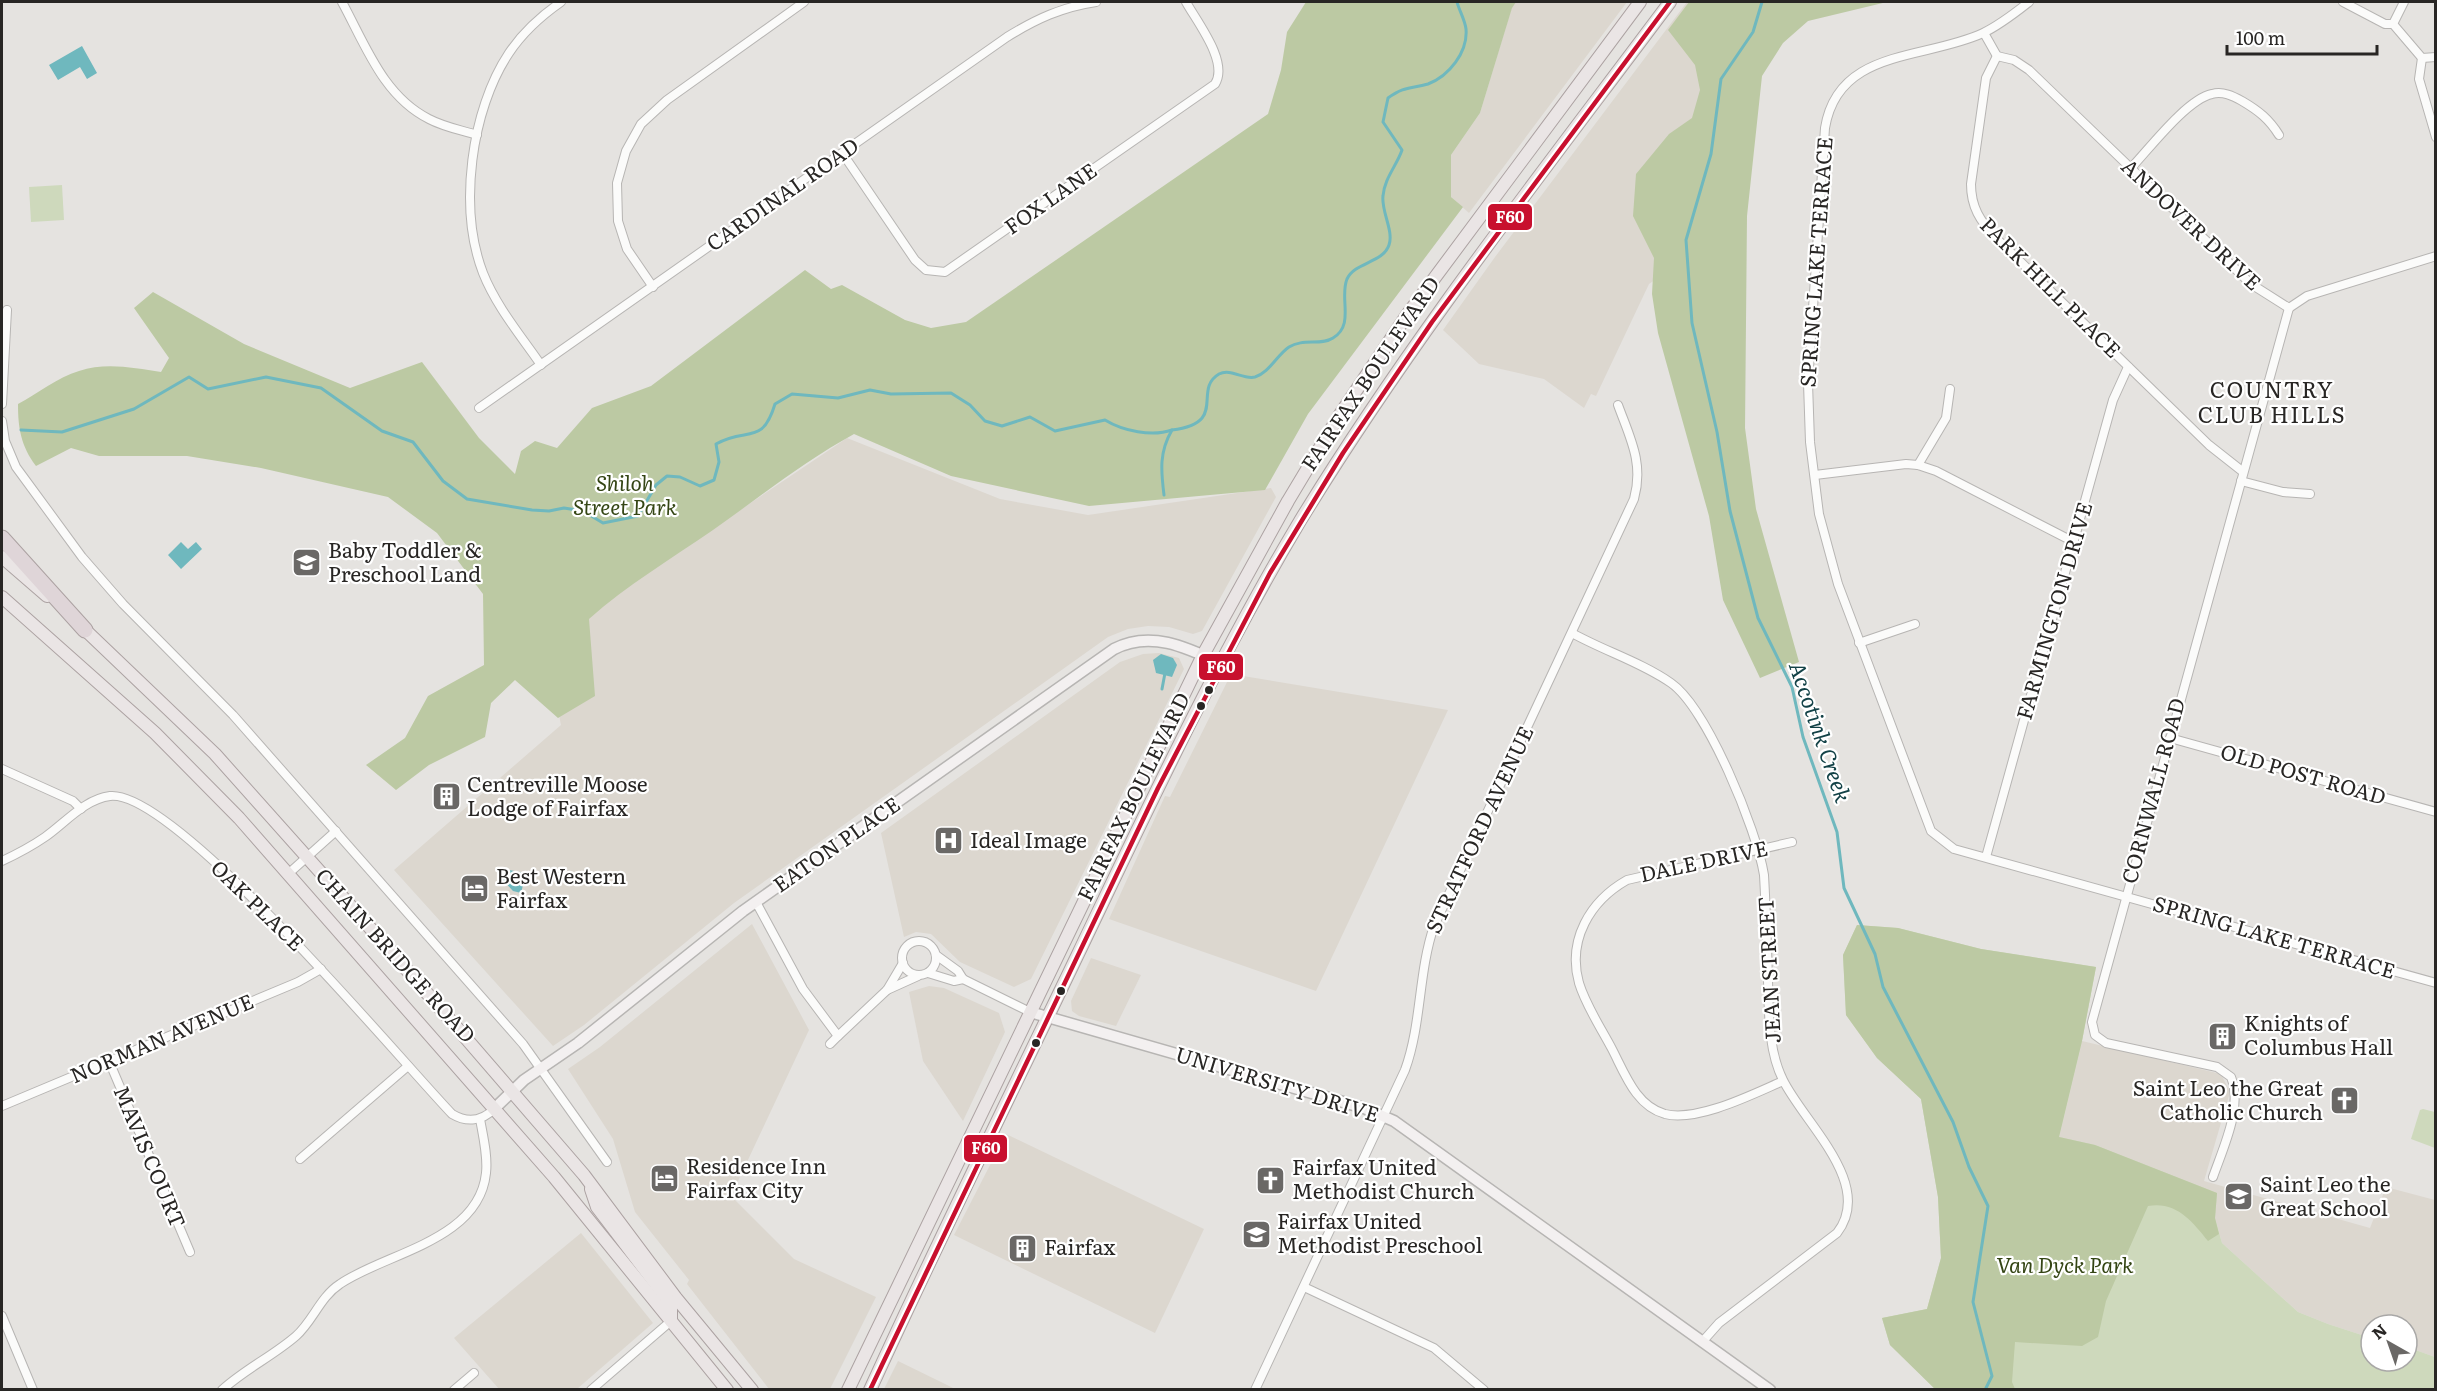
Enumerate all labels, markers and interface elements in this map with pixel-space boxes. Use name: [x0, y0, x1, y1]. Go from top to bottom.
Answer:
scale bar: [2227, 18, 2377, 56]
text: 100 m: [2236, 24, 2285, 51]
street label: CARDINAL ROAD: [699, 129, 864, 257]
street label: SPRING LAKE TERRACE: [1790, 136, 1839, 388]
street label: ANDOVER DRIVE: [2116, 150, 2270, 296]
street label: FOX LANE: [997, 154, 1102, 240]
line badge: F60: [1487, 203, 1533, 231]
text: F60: [1495, 204, 1525, 228]
street label: PARK HILL PLACE: [1974, 209, 2129, 364]
street label: FAIRFAX BOULEVARD: [1292, 269, 1446, 476]
district label: COUNTRY CLUB HILLS: [2198, 372, 2346, 430]
park label: Shiloh Street Park: [573, 466, 677, 521]
street label: FARMINGTON DRIVE: [2007, 498, 2099, 723]
place label: Baby Toddler & Preschool Land: [328, 533, 482, 588]
school or university icon: Baby Toddler & Preschool Land: [291, 547, 323, 579]
line badge: F60: [1198, 653, 1244, 681]
text: F60: [1206, 654, 1236, 678]
water label: Accotink Creek: [1782, 657, 1861, 806]
unlabelled marker: [1203, 684, 1215, 696]
street label: FAIRFAX BOULEVARD: [1068, 686, 1196, 906]
street label: CORNWALL ROAD: [2112, 694, 2191, 887]
unlabelled marker: [1195, 700, 1207, 712]
street label: STRATFORD AVENUE: [1416, 720, 1539, 938]
street label: OLD POST ROAD: [2217, 734, 2390, 811]
place label: Centreville Moose Lodge of Fairfax: [467, 767, 648, 822]
building icon: Centreville Moose Lodge of Fairfax: [430, 781, 462, 813]
street label: EATON PLACE: [766, 788, 905, 898]
place label: Ideal Image: [970, 823, 1087, 854]
hospital icon: Ideal Image: [933, 825, 965, 857]
street label: DALE DRIVE: [1637, 831, 1770, 888]
street label: OAK PLACE: [205, 852, 312, 957]
place label: Best Western Fairfax: [496, 859, 626, 914]
street label: CHAIN BRIDGE ROAD: [310, 860, 484, 1049]
hotel icon: Best Western Fairfax: [459, 873, 491, 905]
street label: SPRING LAKE TERRACE: [2150, 886, 2400, 985]
street label: JEAN STREET: [1748, 896, 1787, 1044]
street label: NORMAN AVENUE: [64, 984, 258, 1089]
unlabelled marker: [1055, 985, 1067, 997]
place label: Knights of Columbus Hall: [2244, 1006, 2393, 1061]
building icon: Knights of Columbus Hall: [2207, 1020, 2239, 1052]
unlabelled marker: [1030, 1037, 1042, 1049]
street label: UNIVERSITY DRIVE: [1172, 1037, 1383, 1128]
place label: Saint Leo the Great Catholic Church: [2133, 1071, 2324, 1126]
street label: MAVIS COURT: [107, 1080, 195, 1232]
church icon: Saint Leo the Great Catholic Church: [2328, 1085, 2360, 1117]
line badge: F60: [963, 1134, 1008, 1163]
text: F60: [971, 1135, 1001, 1159]
place label: Residence Inn Fairfax City: [686, 1149, 827, 1204]
place label: Fairfax United Methodist Church: [1292, 1150, 1475, 1205]
hotel icon: Residence Inn Fairfax City: [649, 1163, 681, 1195]
church icon: Fairfax United Methodist Church: [1255, 1164, 1287, 1196]
place label: Saint Leo the Great School: [2260, 1167, 2391, 1222]
school or university icon: Saint Leo the Great School: [2223, 1181, 2255, 1213]
place label: Fairfax United Methodist Preschool: [1277, 1204, 1482, 1259]
school or university icon: Fairfax United Methodist Preschool: [1240, 1218, 1272, 1250]
place label: Fairfax: [1044, 1230, 1116, 1261]
building icon: Fairfax: [1007, 1232, 1039, 1264]
park label: Van Dyck Park: [1996, 1248, 2134, 1279]
north arrow: [2359, 1313, 2419, 1373]
text: N: [2366, 1317, 2392, 1344]

